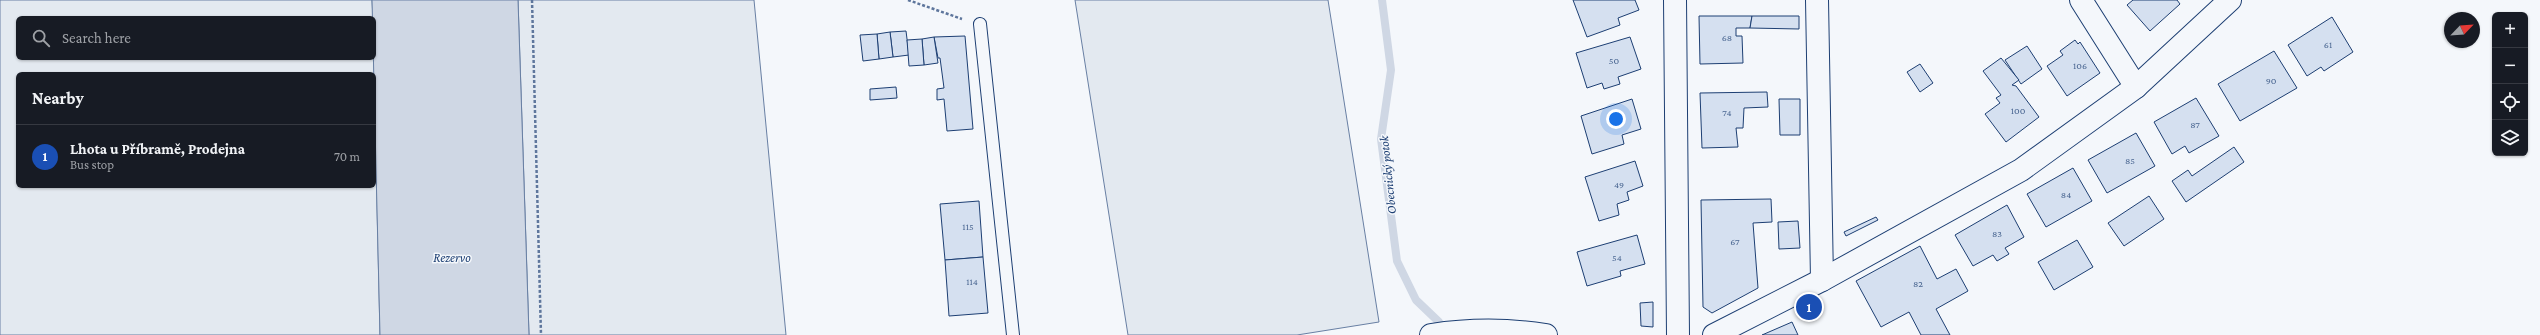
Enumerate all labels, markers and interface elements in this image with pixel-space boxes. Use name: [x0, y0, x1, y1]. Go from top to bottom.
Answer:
north arrow: [2444, 12, 2480, 48]
map controls: [2492, 12, 2528, 156]
button: +: [2492, 12, 2528, 48]
search box: [16, 16, 376, 60]
icon: search: [30, 27, 52, 49]
text: Search here: [62, 30, 131, 46]
house number: 68: [1722, 32, 1732, 43]
house number: 61: [2324, 39, 2332, 50]
button: −: [2492, 48, 2528, 84]
house number: 50: [1609, 55, 1620, 66]
house number: 106: [2073, 60, 2087, 71]
house number: 90: [2266, 75, 2277, 86]
button: locate: [2492, 84, 2528, 120]
text: Nearby: [32, 89, 84, 108]
house number: 100: [2011, 105, 2026, 116]
house number: 74: [1722, 107, 1732, 118]
your location: [1606, 109, 1626, 129]
house number: 87: [2190, 119, 2200, 130]
button: layers: [2492, 120, 2528, 156]
water label: Obecnický potok: [1376, 134, 1399, 215]
text: Lhota u Příbramě, Prodejna: [70, 141, 245, 157]
text: 1: [43, 149, 47, 164]
text: 70 m: [334, 149, 360, 164]
house number: 85: [2125, 155, 2135, 166]
text: Bus stop: [70, 157, 114, 172]
house number: 49: [1614, 179, 1624, 190]
house number: 84: [2061, 189, 2071, 200]
house number: 115: [962, 221, 974, 232]
house number: 83: [1992, 228, 2002, 239]
house number: 67: [1730, 236, 1740, 247]
water label: Rezervo: [433, 250, 471, 265]
house number: 54: [1612, 252, 1622, 263]
house number: 114: [966, 276, 978, 287]
house number: 82: [1913, 278, 1923, 289]
pin: 1: [1796, 292, 1822, 322]

